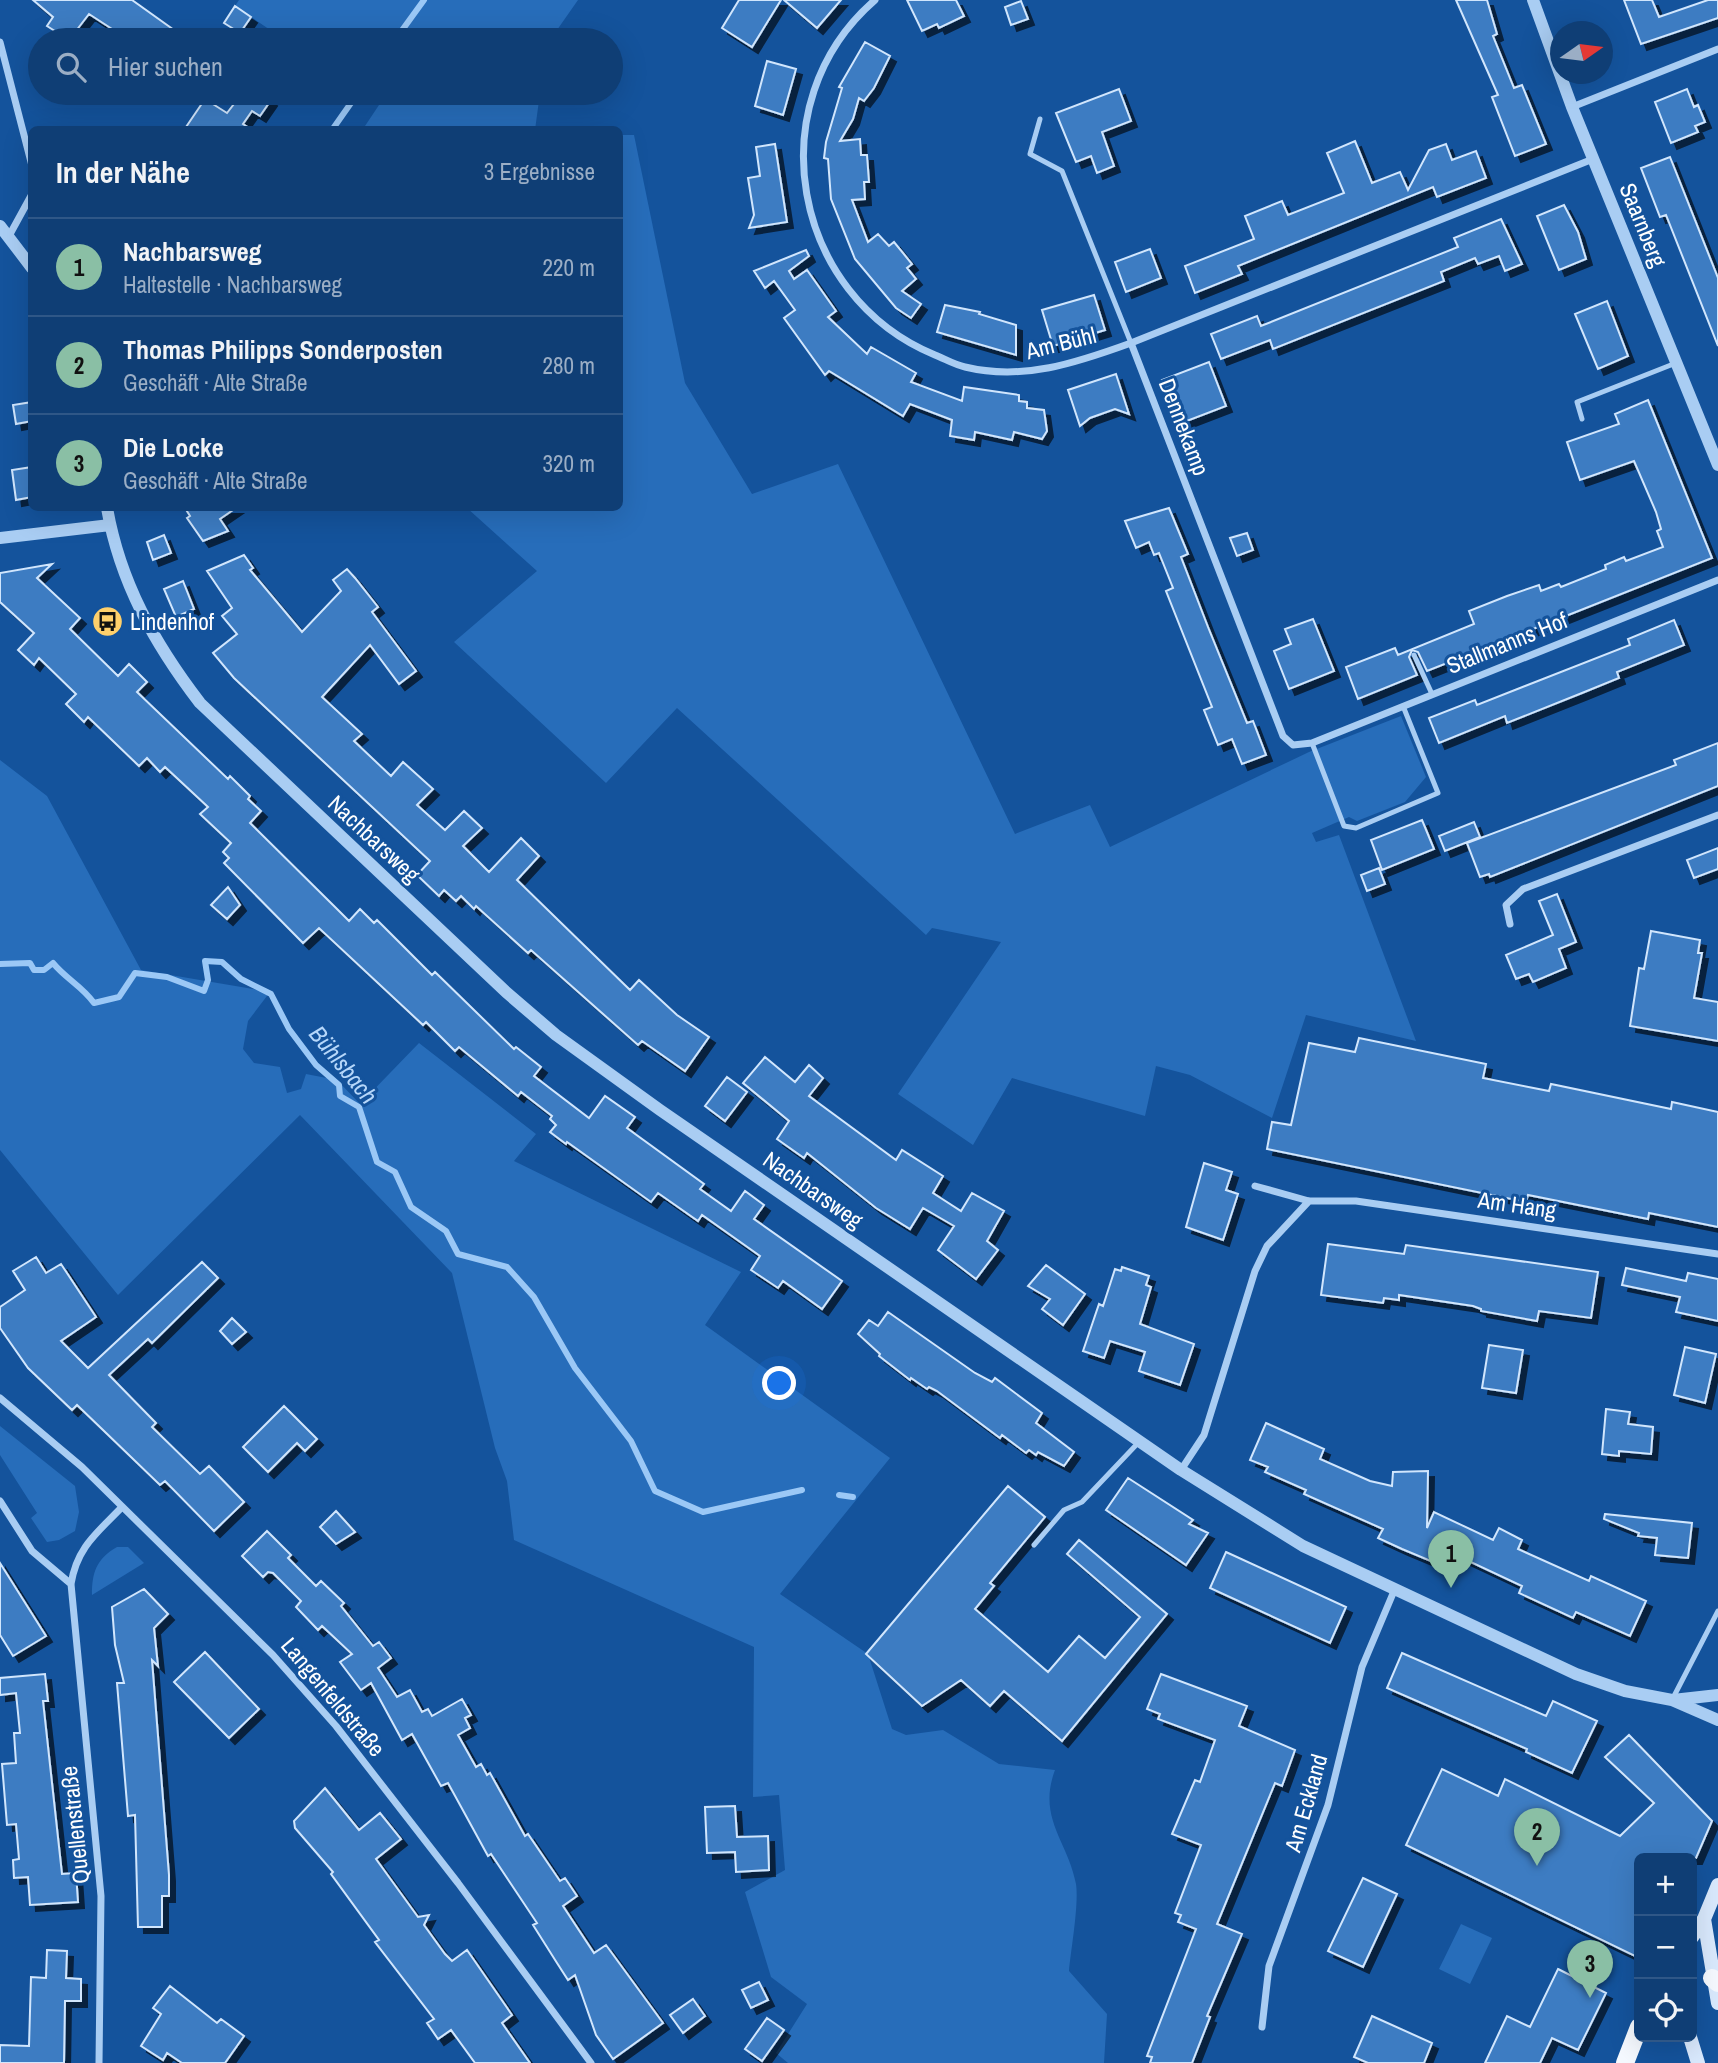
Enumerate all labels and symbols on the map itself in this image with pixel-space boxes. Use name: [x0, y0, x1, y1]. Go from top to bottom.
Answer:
north arrow: [1550, 21, 1613, 84]
street label: Saarnberg: [1613, 178, 1675, 272]
street label: Am Bühl: [1022, 319, 1099, 366]
street label: Dennekamp: [1152, 374, 1217, 480]
street label: Stallmanns Hof: [1442, 604, 1573, 681]
bus stop icon: Lindenhof: [90, 605, 124, 639]
place label: Lindenhof: [130, 606, 215, 637]
street label: Nachbarsweg: [322, 788, 427, 890]
water label: Bühlsbach: [302, 1019, 385, 1110]
street label: Nachbarsweg: [757, 1144, 870, 1236]
street label: Am Hang: [1475, 1184, 1559, 1225]
your location: [762, 1366, 796, 1400]
pin: 1: [1428, 1530, 1474, 1588]
street label: Langenfeldstraße: [274, 1630, 392, 1763]
street label: Am Eckland: [1276, 1750, 1334, 1856]
street label: Quellenstraße: [53, 1765, 96, 1886]
pin: 2: [1514, 1808, 1560, 1866]
pin: 3: [1567, 1940, 1613, 1998]

